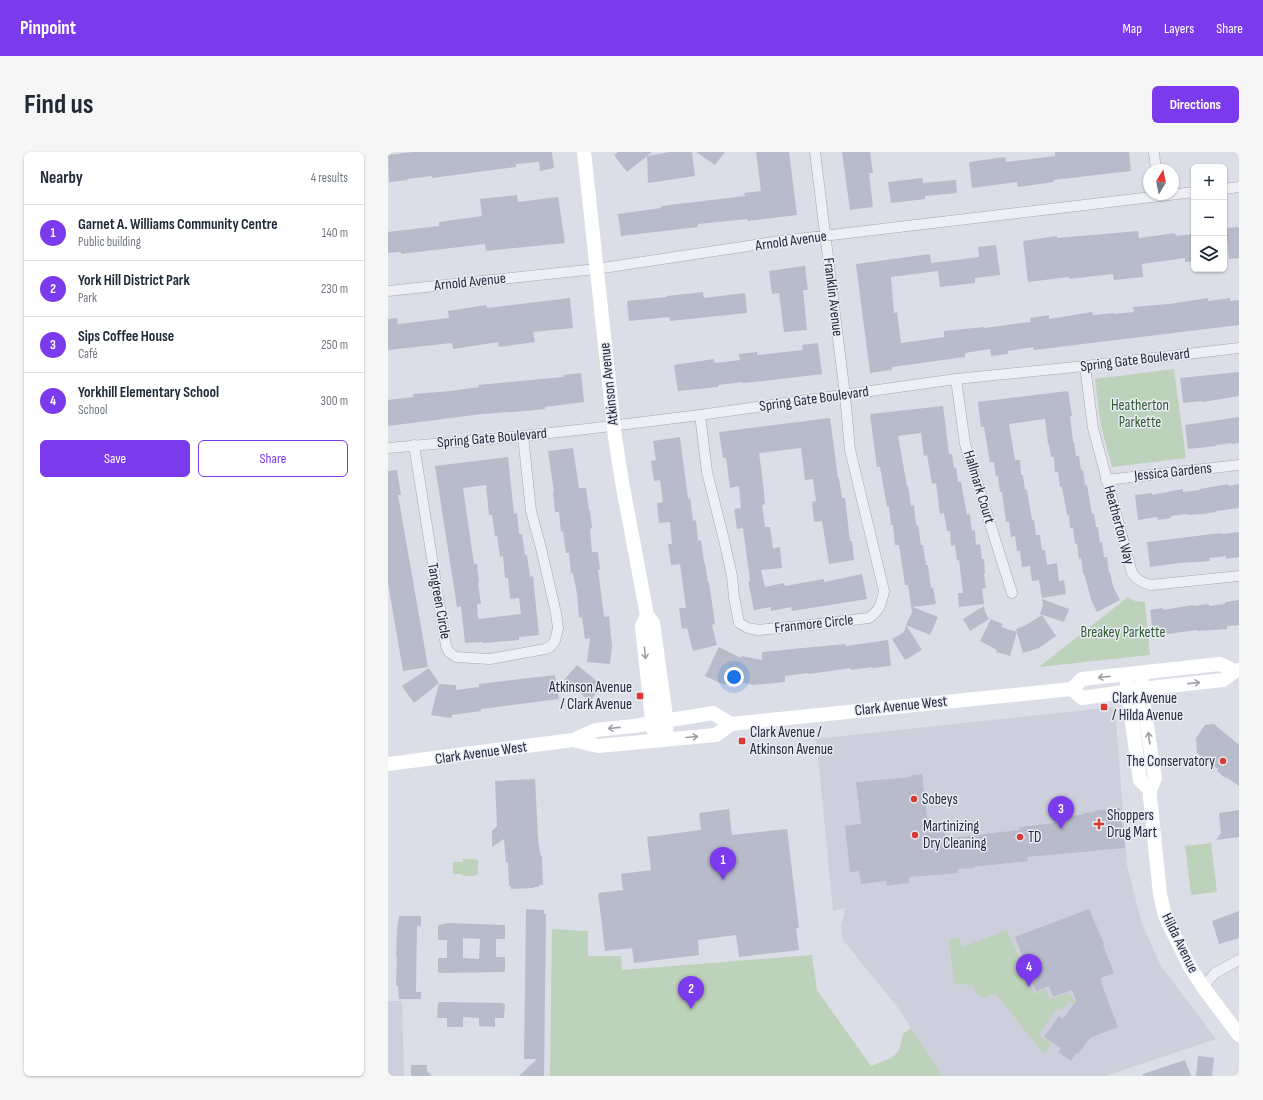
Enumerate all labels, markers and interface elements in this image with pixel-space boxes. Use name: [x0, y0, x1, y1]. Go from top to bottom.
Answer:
text: Pinpoint: [20, 17, 76, 40]
text: Map: [1122, 20, 1142, 37]
text: Layers: [1164, 20, 1194, 37]
text: Share: [1216, 20, 1243, 37]
button: Directions: [1152, 86, 1239, 123]
text: Find us: [24, 88, 93, 121]
north arrow: [1143, 164, 1179, 200]
map controls: [1191, 164, 1227, 272]
button: +: [1191, 164, 1227, 200]
text: Nearby: [40, 168, 83, 188]
text: 4 results: [311, 170, 348, 186]
button: −: [1191, 200, 1227, 236]
text: Garnet A. Williams Community Centre: [78, 215, 278, 234]
text: 1: [50, 225, 56, 241]
text: 140 m: [322, 225, 348, 241]
street label: Arnold Avenue: [753, 227, 828, 256]
text: Public building: [78, 234, 141, 250]
button: layers: [1191, 236, 1227, 272]
street label: Franklin Avenue: [819, 257, 847, 337]
street label: Arnold Avenue: [432, 269, 507, 295]
text: York Hill District Park: [78, 271, 190, 290]
text: 2: [50, 281, 56, 297]
text: 230 m: [321, 281, 348, 297]
text: Park: [78, 290, 97, 306]
text: Sips Coffee House: [78, 327, 174, 346]
text: 3: [50, 337, 56, 353]
text: 250 m: [321, 337, 348, 353]
street label: Atkinson Avenue: [595, 342, 623, 427]
street label: Spring Gate Boulevard: [1079, 344, 1191, 376]
text: Café: [78, 346, 98, 362]
street label: Spring Gate Boulevard: [758, 382, 870, 416]
text: Yorkhill Elementary School: [78, 383, 219, 402]
text: 4: [50, 393, 56, 409]
text: 300 m: [321, 393, 348, 409]
park label: Heatherton Parkette: [1111, 396, 1169, 432]
text: School: [78, 402, 108, 418]
street label: Spring Gate Boulevard: [436, 424, 548, 452]
button: Save: [40, 440, 190, 477]
button: Share: [198, 440, 348, 477]
street label: Hallmark Court: [959, 448, 999, 526]
street label: Jessica Gardens: [1132, 458, 1213, 486]
street label: Heatherton Way: [1099, 483, 1139, 567]
street label: Tangreen Circle: [423, 561, 455, 641]
street label: Franmore Circle: [774, 610, 854, 638]
park label: Breakey Parkette: [1081, 623, 1165, 642]
one-way arrow: [641, 646, 649, 659]
your location: [724, 667, 744, 687]
one-way arrow: [1098, 673, 1111, 680]
place label: Atkinson Avenue / Clark Avenue: [548, 678, 632, 714]
one-way arrow: [1188, 679, 1201, 687]
place label: Clark Avenue / Hilda Avenue: [1112, 689, 1183, 725]
marker: Atkinson Avenue / Clark Avenue: [635, 691, 645, 701]
street label: Clark Avenue West: [854, 692, 949, 720]
marker: Clark Avenue / Hilda Avenue: [1099, 702, 1109, 712]
place label: Clark Avenue / Atkinson Avenue: [749, 723, 833, 759]
one-way arrow: [608, 724, 621, 732]
one-way arrow: [1145, 732, 1153, 745]
one-way arrow: [685, 733, 698, 741]
marker: Clark Avenue / Atkinson Avenue: [737, 736, 747, 746]
street label: Clark Avenue West: [434, 737, 529, 769]
place label: The Conservatory: [1126, 752, 1215, 771]
marker: The Conservatory: [1218, 756, 1228, 766]
place label: Sobeys: [922, 790, 958, 809]
marker: Sobeys: [909, 794, 919, 804]
pin: 3: [1048, 796, 1074, 829]
place label: Shoppers Drug Mart: [1107, 806, 1157, 842]
place label: Martinizing Dry Cleaning: [923, 817, 986, 853]
marker: Shoppers Drug Mart: [1094, 819, 1104, 829]
place label: TD: [1028, 828, 1041, 847]
marker: Martinizing Dry Cleaning: [910, 830, 920, 840]
marker: TD: [1015, 832, 1025, 842]
pin: 1: [710, 847, 736, 880]
street label: Hilda Avenue: [1157, 910, 1203, 976]
pin: 4: [1016, 954, 1042, 987]
pin: 2: [678, 976, 704, 1009]

